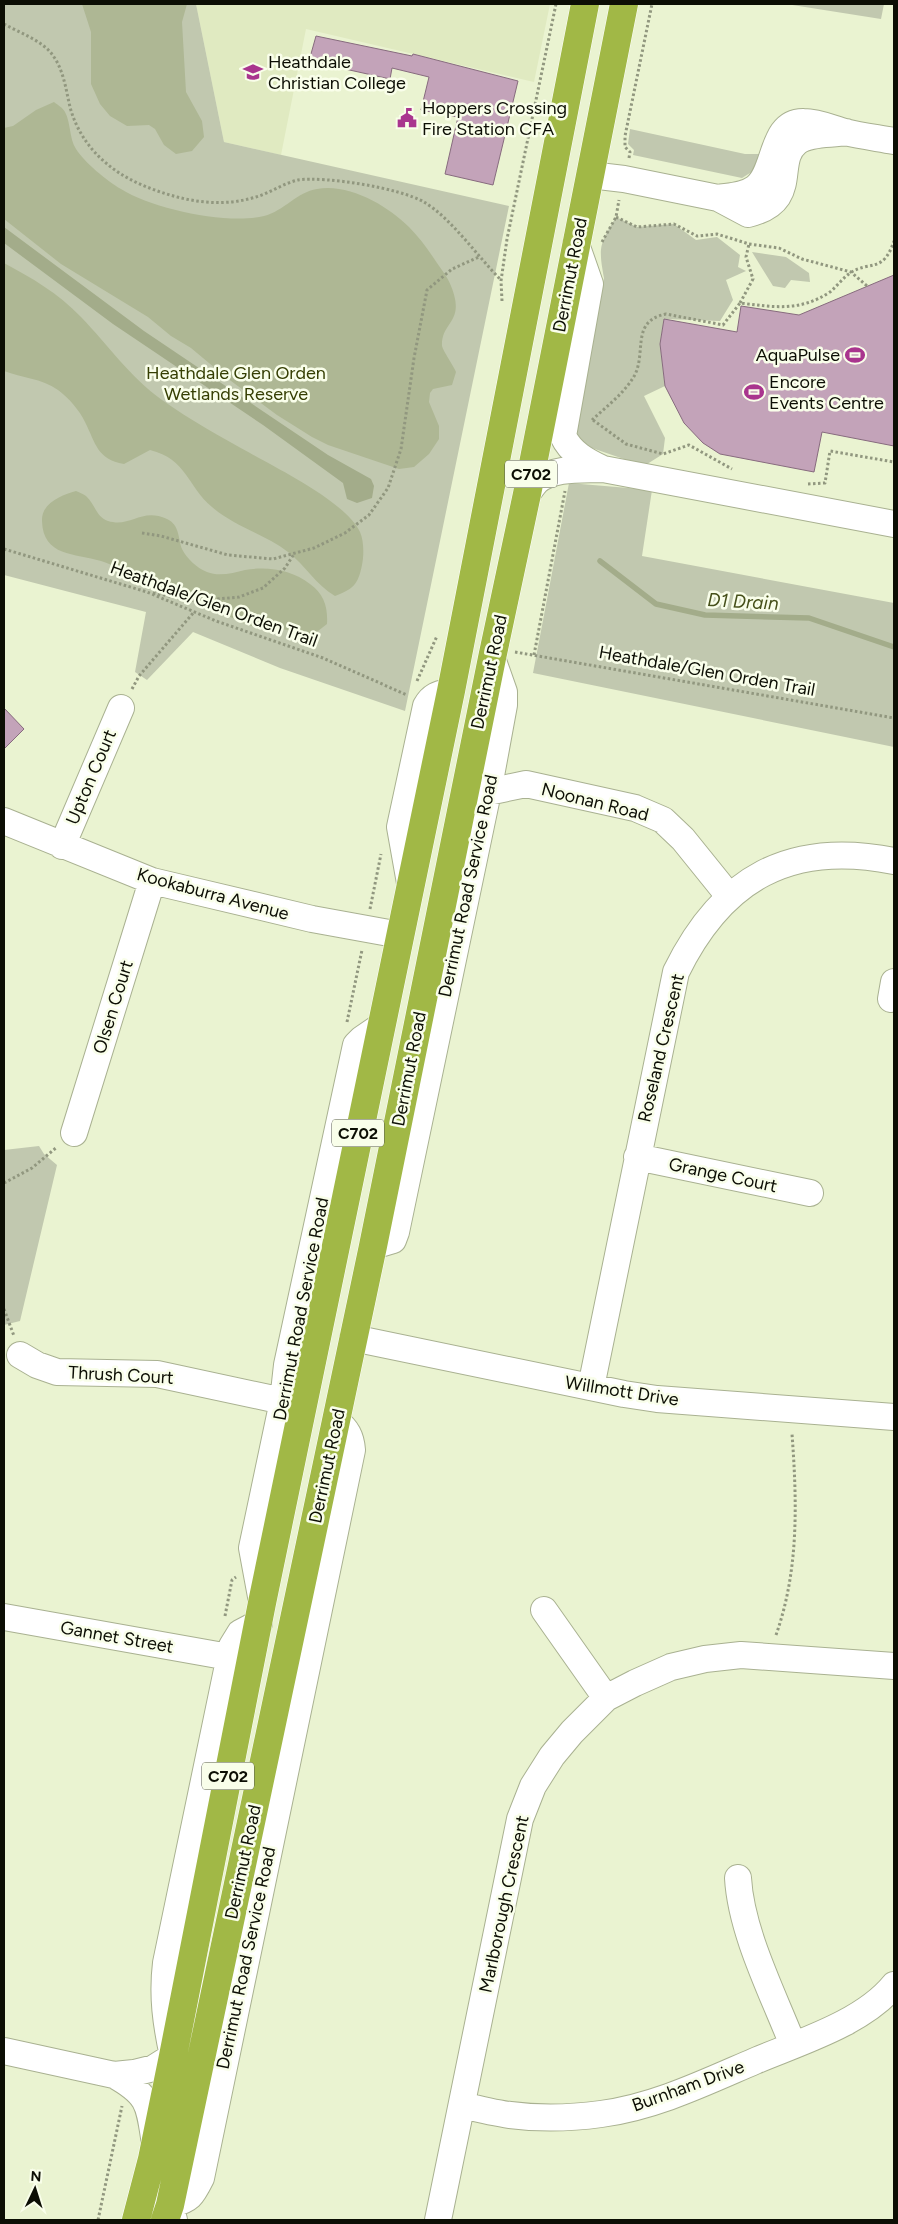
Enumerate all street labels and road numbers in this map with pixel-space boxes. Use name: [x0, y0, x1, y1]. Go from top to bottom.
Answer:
street label: Derrimut Road: [548, 216, 592, 334]
road number: C702: [505, 460, 557, 488]
street label: Heathdale/Glen Orden Trail: [107, 556, 321, 652]
street label: Derrimut Road: [466, 613, 512, 731]
street label: Heathdale/Glen Orden Trail: [597, 641, 817, 701]
street label: Upton Court: [61, 726, 121, 828]
street label: Derrimut Road Service Road: [434, 773, 502, 999]
street label: Noonan Road: [539, 778, 651, 826]
street label: Kookaburra Avenue: [134, 863, 292, 925]
street label: Olsen Court: [88, 957, 138, 1057]
street label: Roseland Crescent: [633, 971, 689, 1124]
street label: Derrimut Road: [387, 1010, 431, 1128]
road number: C702: [332, 1120, 384, 1146]
street label: Grange Court: [667, 1153, 779, 1197]
street label: Derrimut Road Service Road: [269, 1195, 333, 1423]
street label: Thrush Court: [68, 1361, 174, 1389]
street label: Willmott Drive: [564, 1371, 681, 1411]
street label: Derrimut Road: [304, 1407, 350, 1525]
street label: Gannet Street: [59, 1616, 175, 1658]
road number: C702: [202, 1762, 254, 1790]
street label: Derrimut Road: [220, 1803, 266, 1921]
street label: Marlborough Crescent: [474, 1813, 534, 1995]
street label: Derrimut Road Service Road: [212, 1845, 280, 2071]
street label: Burnham Drive: [629, 2055, 747, 2116]

